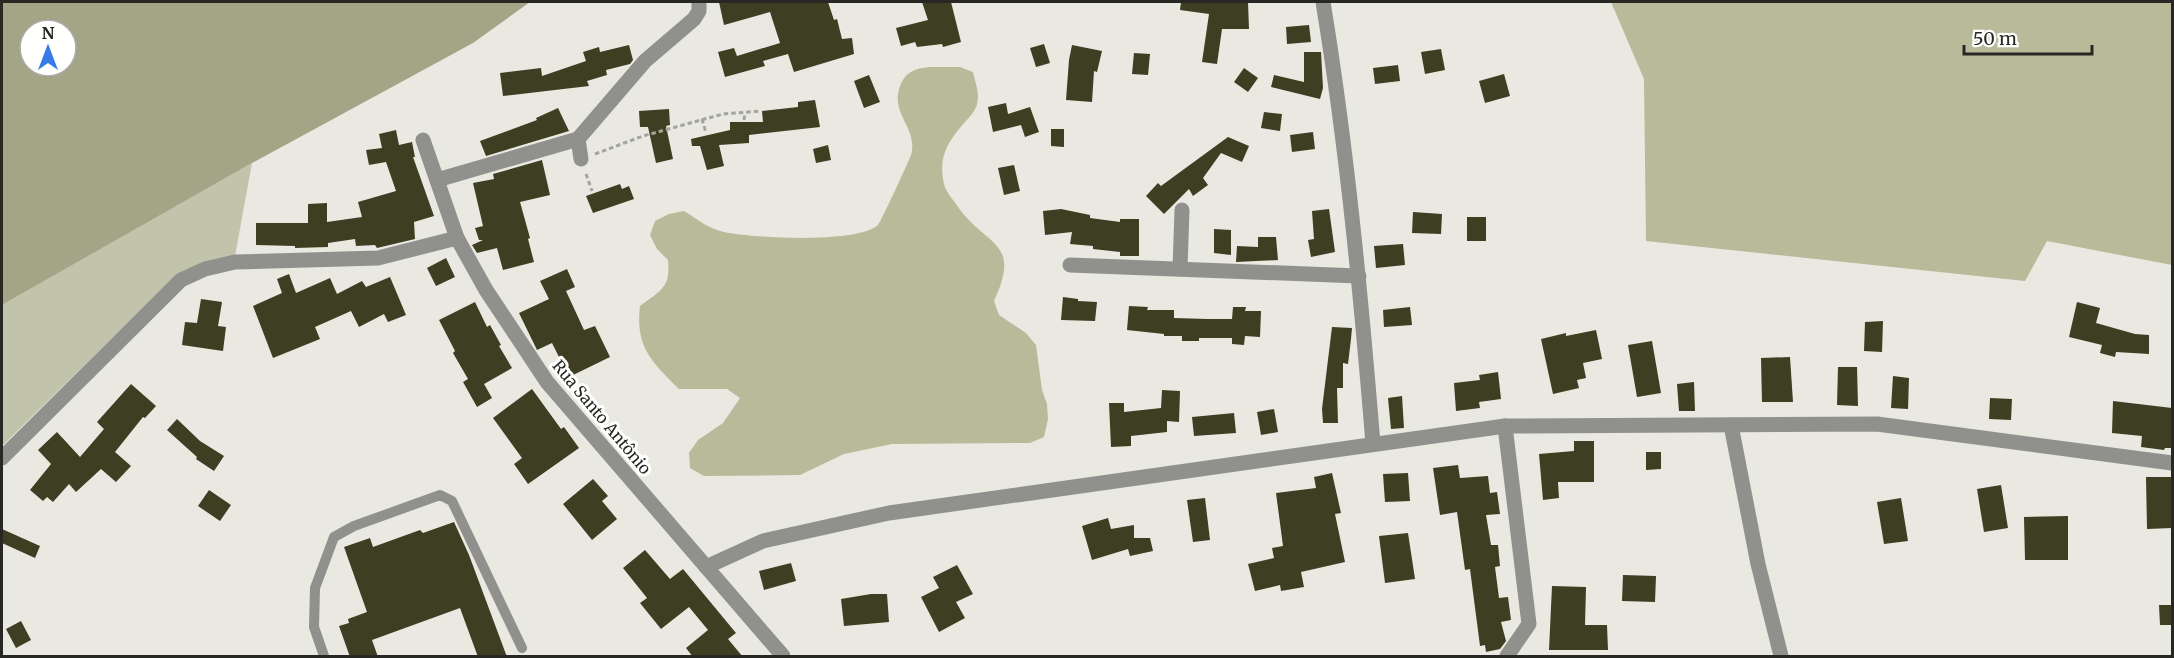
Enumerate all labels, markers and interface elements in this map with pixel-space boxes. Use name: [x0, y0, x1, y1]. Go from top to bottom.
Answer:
north arrow: [18, 18, 78, 78]
scale bar: [1964, 18, 2092, 56]
text: N: [42, 23, 55, 43]
text: 50 m: [1973, 27, 2017, 50]
street label: Rua Santo Antônio: [548, 356, 656, 478]

